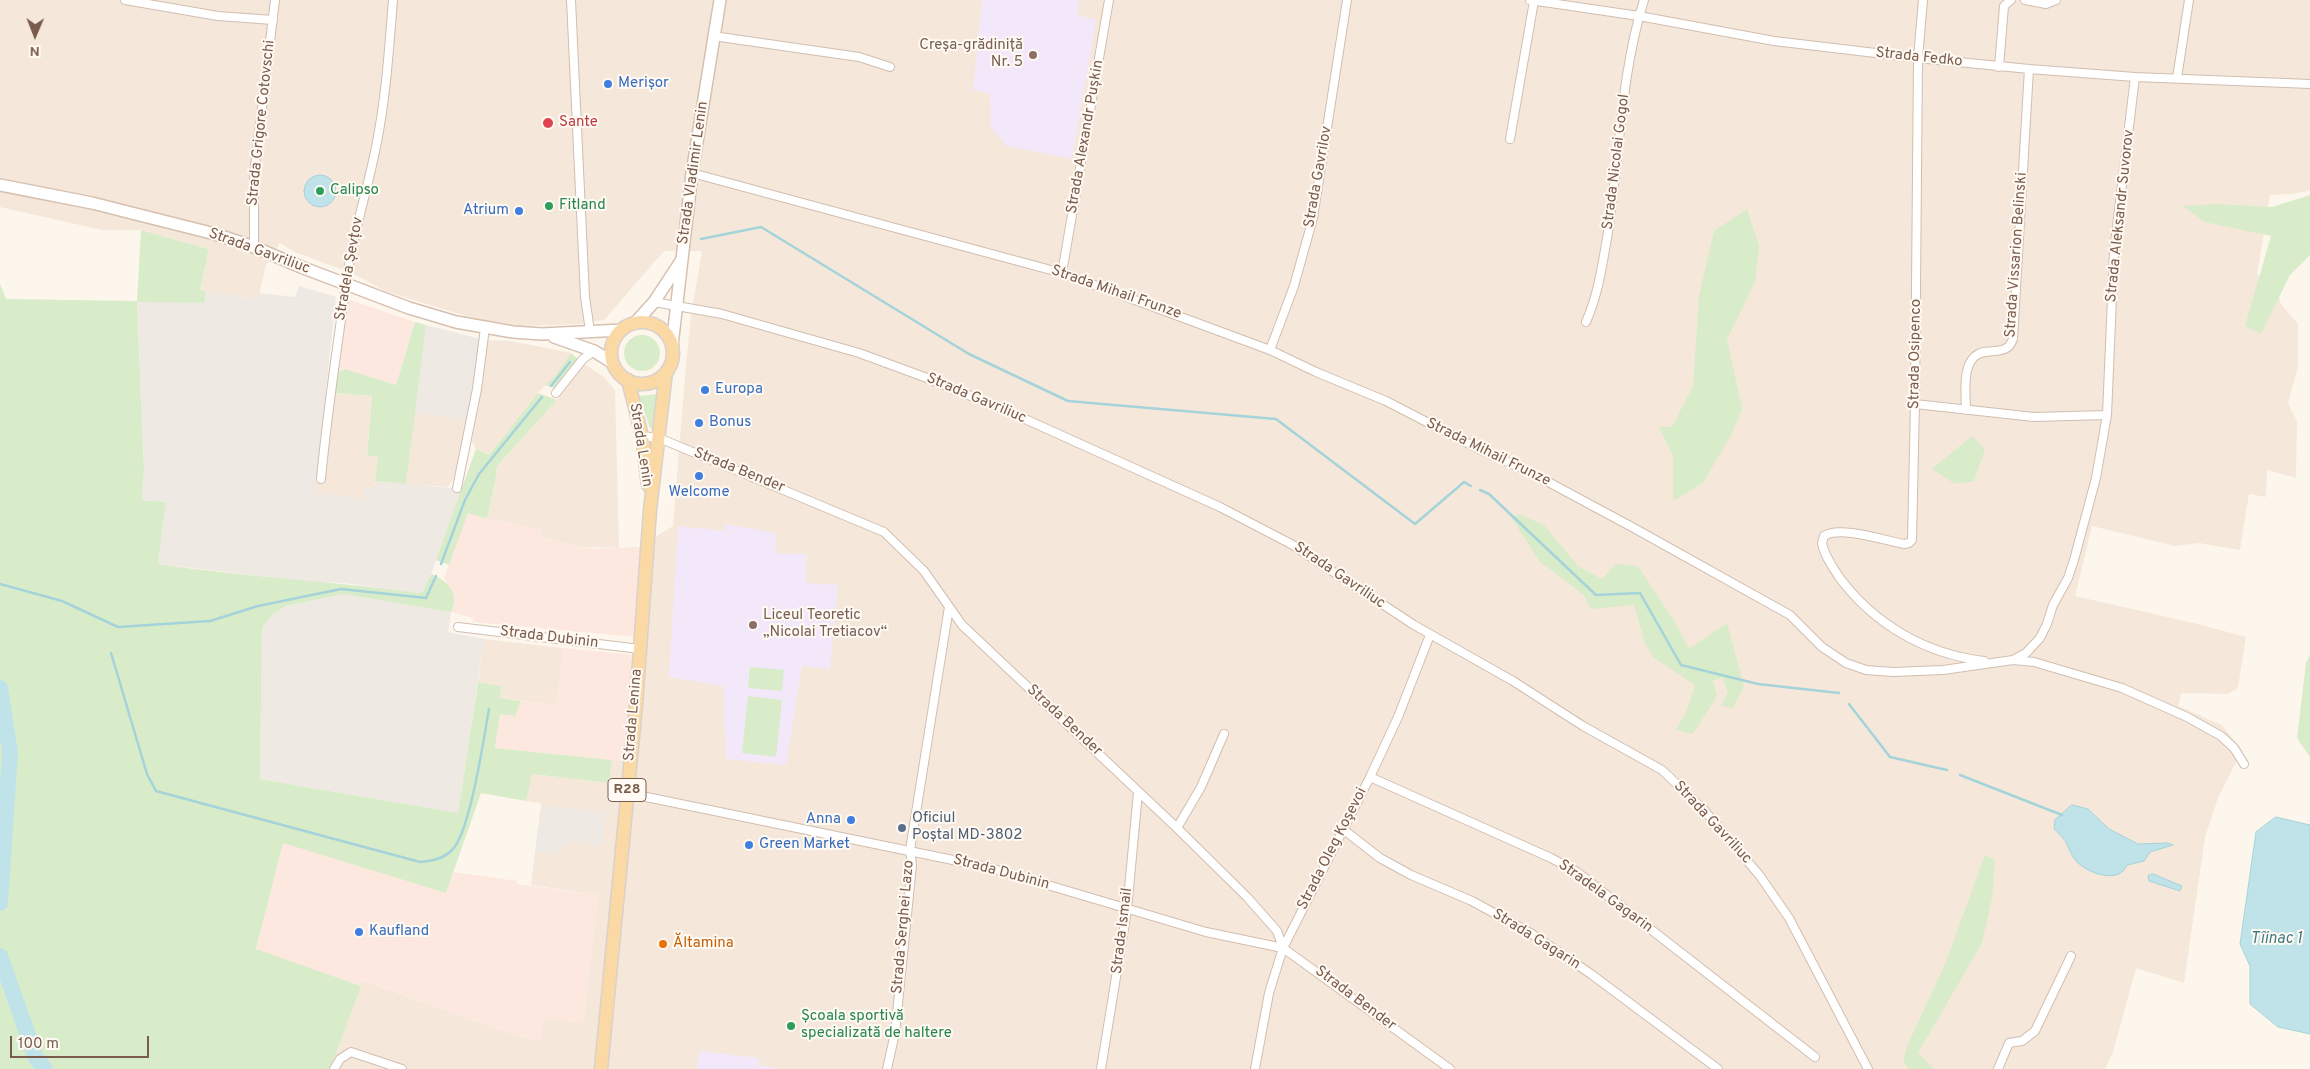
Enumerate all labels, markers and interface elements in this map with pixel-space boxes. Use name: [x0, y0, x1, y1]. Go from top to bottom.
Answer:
north arrow: [10, 10, 60, 60]
place label: Creșa-grădiniță Nr. 5: [919, 37, 1023, 72]
street label: Strada Grigore Cotovschi: [244, 39, 280, 207]
text: N: [30, 42, 40, 59]
street label: Strada Fedko: [1875, 44, 1963, 72]
marker: Creșa-grădiniță Nr. 5: [1027, 49, 1039, 61]
street label: Strada Alexandr Pușkin: [1064, 59, 1108, 215]
place label: Merișor: [618, 75, 669, 93]
marker: Merișor: [602, 78, 614, 90]
street label: Strada Nicolai Gogol: [1600, 93, 1634, 231]
street label: Strada Vladimir Lenin: [675, 100, 713, 246]
place label: Sante: [559, 114, 598, 132]
marker: Sante: [541, 116, 555, 130]
street label: Strada Gavrilov: [1301, 125, 1337, 229]
street label: Strada Aleksandr Suvorov: [2103, 129, 2139, 303]
street label: Strada Vissarion Belinski: [2002, 172, 2032, 338]
place label: Calipso: [330, 182, 379, 200]
marker: Calipso: [314, 185, 326, 197]
place label: Fitland: [559, 197, 606, 215]
marker: Fitland: [543, 200, 555, 212]
place label: Atrium: [463, 202, 509, 220]
marker: Atrium: [513, 205, 525, 217]
street label: Stradela Șevțov: [332, 216, 368, 322]
street label: Strada Gavriliuc: [206, 225, 312, 279]
street label: Strada Mihail Frunze: [1049, 262, 1183, 324]
street label: Strada Osipenco: [1906, 299, 1926, 409]
street label: Strada Gavriliuc: [923, 370, 1029, 428]
place label: Europa: [715, 381, 763, 399]
marker: Europa: [699, 384, 711, 396]
street label: Strada Lenin: [624, 402, 656, 488]
place label: Bonus: [709, 414, 751, 432]
street label: Strada Mihail Frunze: [1423, 415, 1553, 491]
marker: Bonus: [693, 417, 705, 429]
street label: Strada Bender: [691, 445, 787, 497]
marker: Welcome: [693, 470, 705, 482]
place label: Welcome: [668, 484, 730, 502]
street label: Strada Gavriliuc: [1290, 539, 1388, 613]
place label: Liceul Teoretic „Nicolai Tretiacov“: [763, 607, 887, 642]
marker: Liceul Teoretic „Nicolai Tretiacov“: [747, 619, 759, 631]
street label: Strada Dubinin: [499, 623, 599, 653]
street label: Strada Lenina: [621, 668, 647, 762]
street label: Strada Bender: [1022, 681, 1106, 761]
road number: R28: [608, 778, 646, 802]
street label: Strada Gavriliuc: [1669, 778, 1755, 868]
street label: Strada Oleg Koşevoi: [1294, 785, 1372, 913]
place label: Oficiul Poștal MD-3802: [912, 810, 1023, 845]
place label: Anna: [806, 811, 841, 829]
marker: Anna: [845, 814, 857, 826]
marker: Oficiul Poștal MD-3802: [896, 822, 908, 834]
place label: Green Market: [759, 836, 850, 854]
marker: Green Market: [743, 839, 755, 851]
street label: Strada Dubinin: [951, 851, 1051, 895]
street label: Stradela Gagarin: [1554, 857, 1656, 937]
street label: Strada Serghei Lazo: [889, 859, 919, 995]
street label: Strada Ismail: [1109, 887, 1137, 975]
street label: Strada Gagarin: [1489, 906, 1583, 974]
place label: Kaufland: [369, 923, 429, 941]
marker: Kaufland: [353, 926, 365, 938]
water label: Tîinac 1: [2250, 930, 2302, 950]
place label: Ăltamina: [673, 935, 734, 953]
marker: Ăltamina: [657, 938, 669, 950]
street label: Strada Bender: [1311, 963, 1399, 1035]
place label: Școala sportivă specializată de haltere: [801, 1008, 952, 1043]
marker: Școala sportivă specializată de haltere: [785, 1020, 797, 1032]
scale bar: [12, 1026, 151, 1058]
text: 100 m: [18, 1035, 59, 1054]

